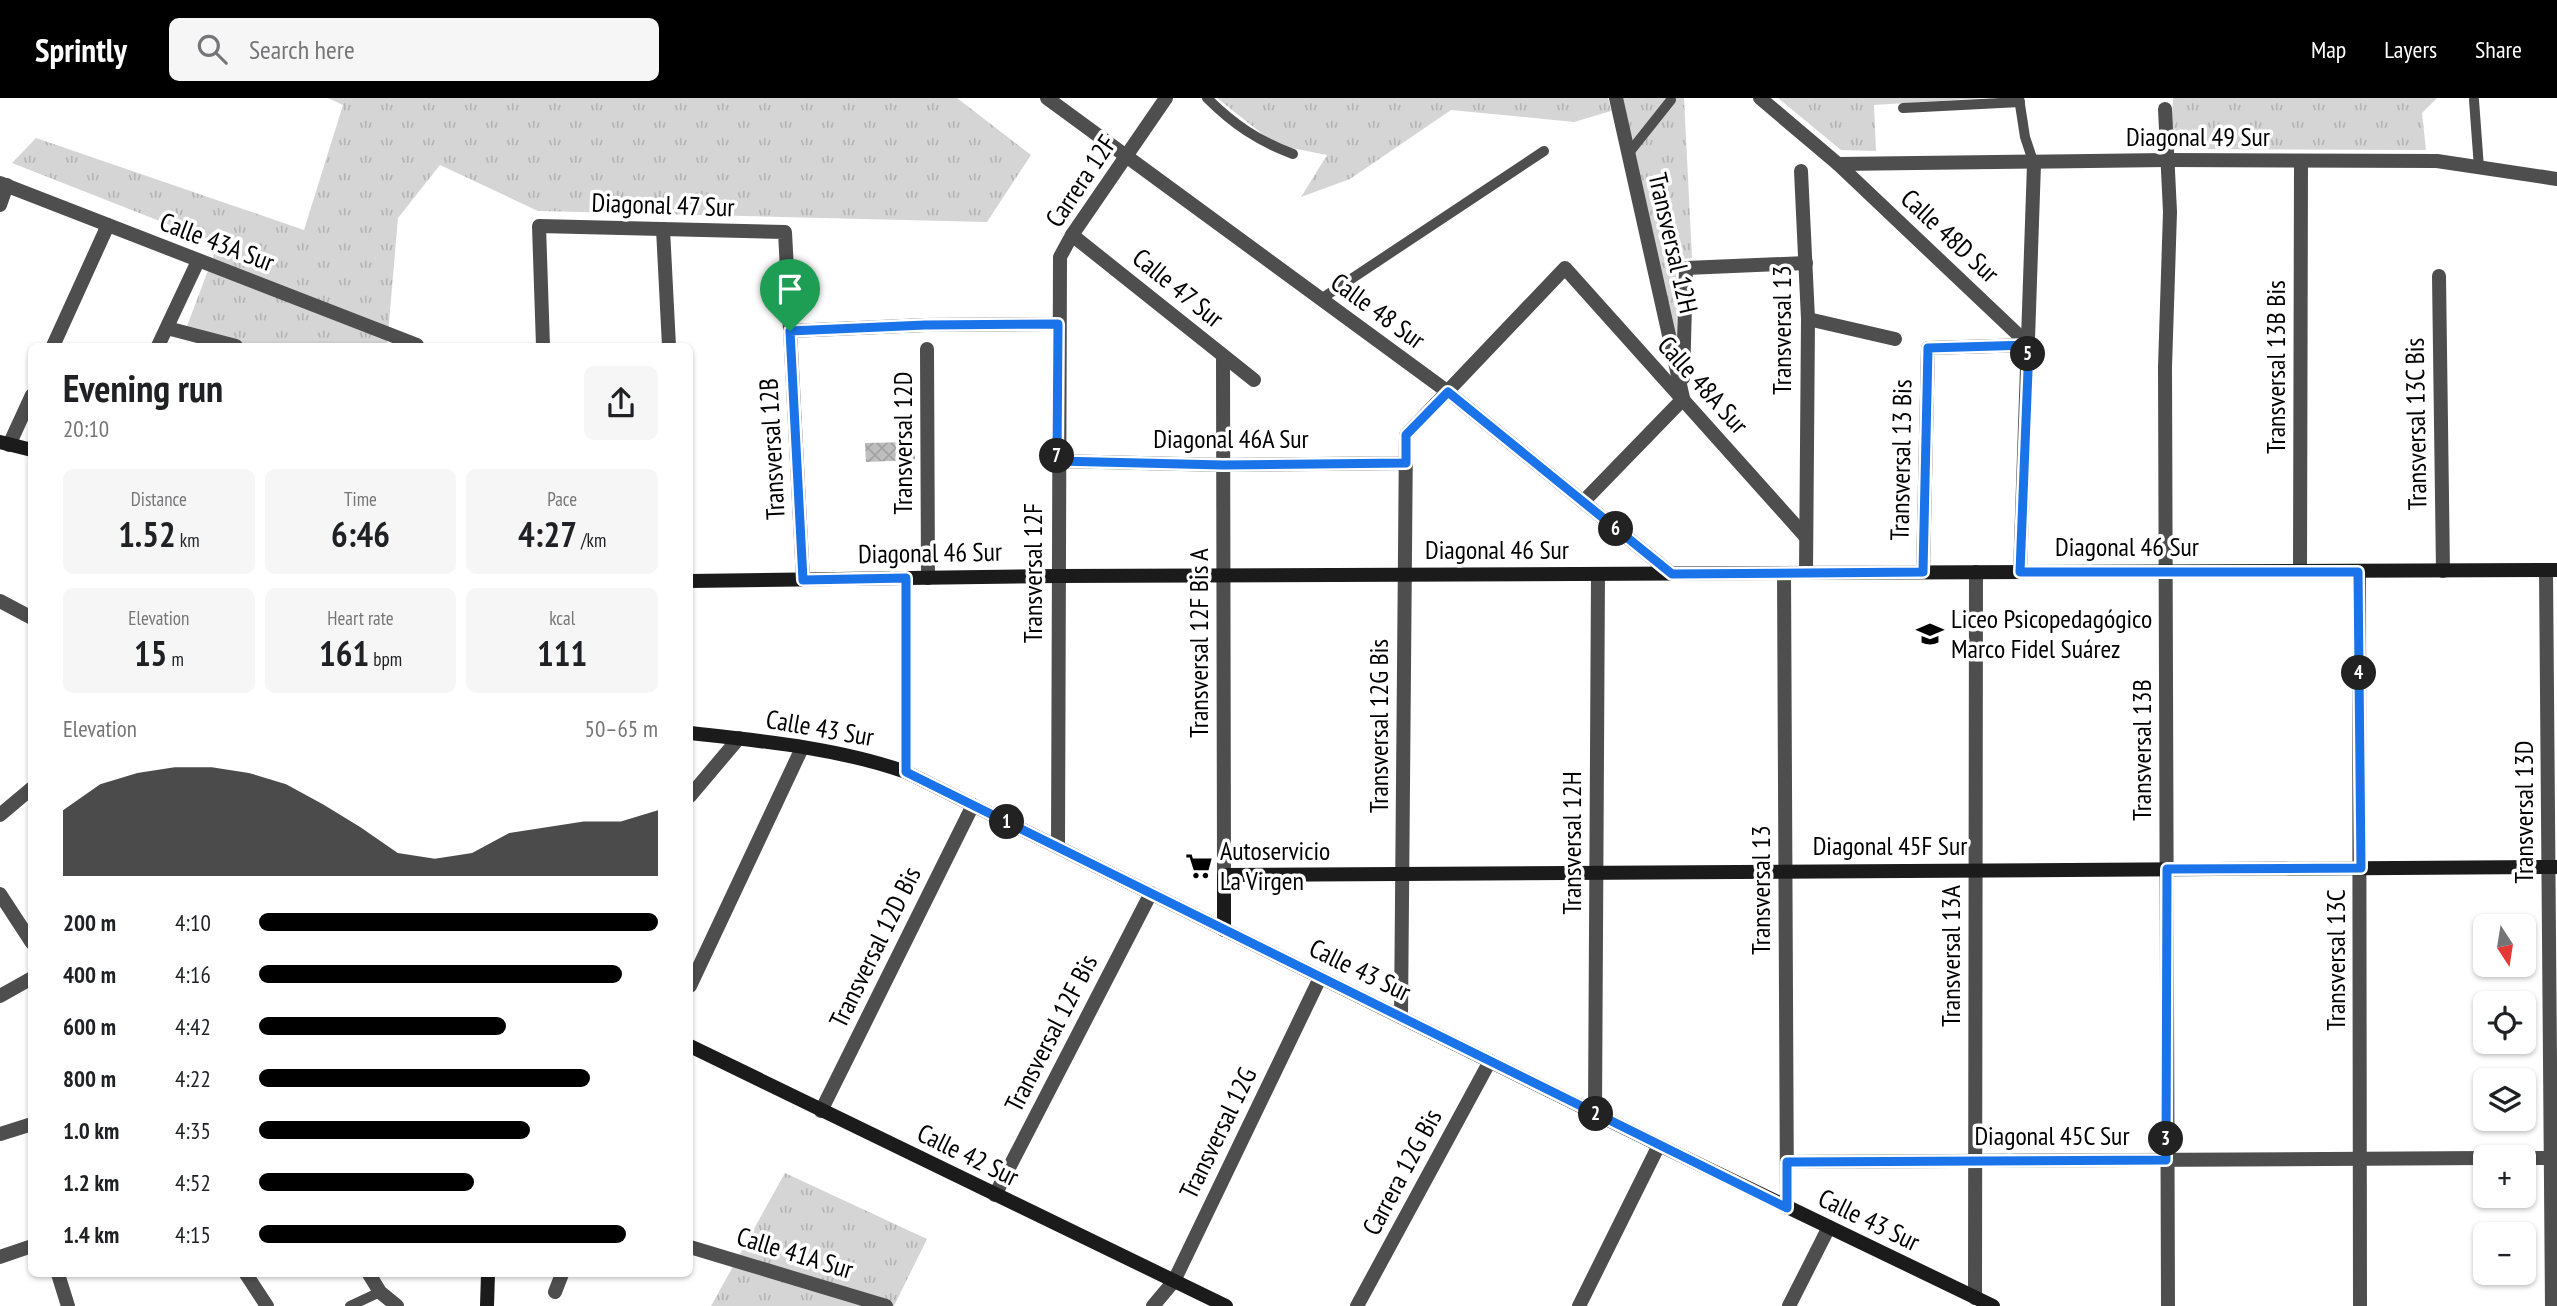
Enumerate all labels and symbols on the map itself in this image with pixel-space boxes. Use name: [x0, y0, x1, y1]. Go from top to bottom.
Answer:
street label: Diagonal 49 Sur: [2126, 120, 2270, 153]
street label: Carrera 12F: [1038, 128, 1123, 233]
street label: Transversal 12H: [1641, 169, 1706, 316]
street label: Calle 48D Sur: [1894, 182, 2006, 289]
street label: Diagonal 47 Sur: [591, 186, 735, 223]
street label: Calle 43A Sur: [155, 205, 279, 278]
street label: Calle 47 Sur: [1126, 241, 1231, 334]
pin: [760, 259, 820, 331]
street label: Calle 48 Sur: [1325, 265, 1432, 356]
street label: Transversal 13: [1765, 265, 1798, 395]
street label: Transversal 13B Bis: [2259, 280, 2292, 454]
street label: Calle 48A Sur: [1651, 329, 1756, 440]
pin: 5: [2010, 336, 2046, 372]
street label: Transversal 13C Bis: [2397, 337, 2434, 511]
street label: Transversal 12D: [886, 372, 919, 514]
street label: Transversal 12B: [751, 378, 792, 521]
street label: Transversal 13 Bis: [1883, 379, 1918, 541]
street label: Diagonal 46A Sur: [1153, 422, 1309, 455]
pin: 7: [1040, 438, 1074, 474]
street label: Transversal 12F: [1016, 503, 1049, 643]
pin: 6: [1598, 512, 1634, 546]
street label: Diagonal 46 Sur: [2055, 530, 2199, 563]
street label: Diagonal 46 Sur: [1425, 533, 1569, 566]
street label: Diagonal 46 Sur: [858, 535, 1002, 570]
street label: Transversal 12F Bis A: [1182, 548, 1215, 738]
place label: Liceo Psicopedagógico Marco Fidel Suárez: [1951, 602, 2152, 665]
school or university icon: Liceo Psicopedagógico Marco Fidel Suárez: [1915, 619, 1945, 649]
street label: Transversal 12G Bis: [1362, 639, 1395, 813]
pin: 4: [2342, 656, 2376, 690]
street label: Transversal 13B: [2125, 679, 2158, 821]
street label: Calle 43 Sur: [764, 702, 877, 753]
street label: Transversal 13D: [2507, 741, 2540, 883]
street label: Transversal 12H: [1555, 771, 1588, 915]
pin: 1: [990, 804, 1024, 840]
street label: Transversal 13: [1744, 825, 1777, 955]
street label: Diagonal 45F Sur: [1813, 829, 1967, 862]
place label: Autoservicio La Virgen: [1220, 834, 1330, 897]
supermarket icon: Autoservicio La Virgen: [1184, 851, 1214, 881]
street label: Transversal 12D Bis: [821, 861, 928, 1033]
street label: Transversal 13A: [1934, 885, 1967, 1027]
street label: Transversal 13C: [2319, 889, 2352, 1031]
north arrow: [2473, 914, 2536, 976]
street label: Calle 43 Sur: [1304, 931, 1416, 1008]
street label: Transversal 12F Bis: [997, 949, 1104, 1117]
street label: Transversal 12G: [1172, 1062, 1264, 1204]
pin: 2: [1578, 1096, 1614, 1132]
street label: Carrera 12G Bis: [1355, 1103, 1449, 1241]
street label: Calle 42 Sur: [912, 1116, 1024, 1193]
street label: Diagonal 45C Sur: [1974, 1119, 2130, 1152]
pin: 3: [2148, 1122, 2184, 1156]
street label: Calle 43 Sur: [1813, 1181, 1925, 1258]
street label: Calle 41A Sur: [733, 1219, 857, 1286]

